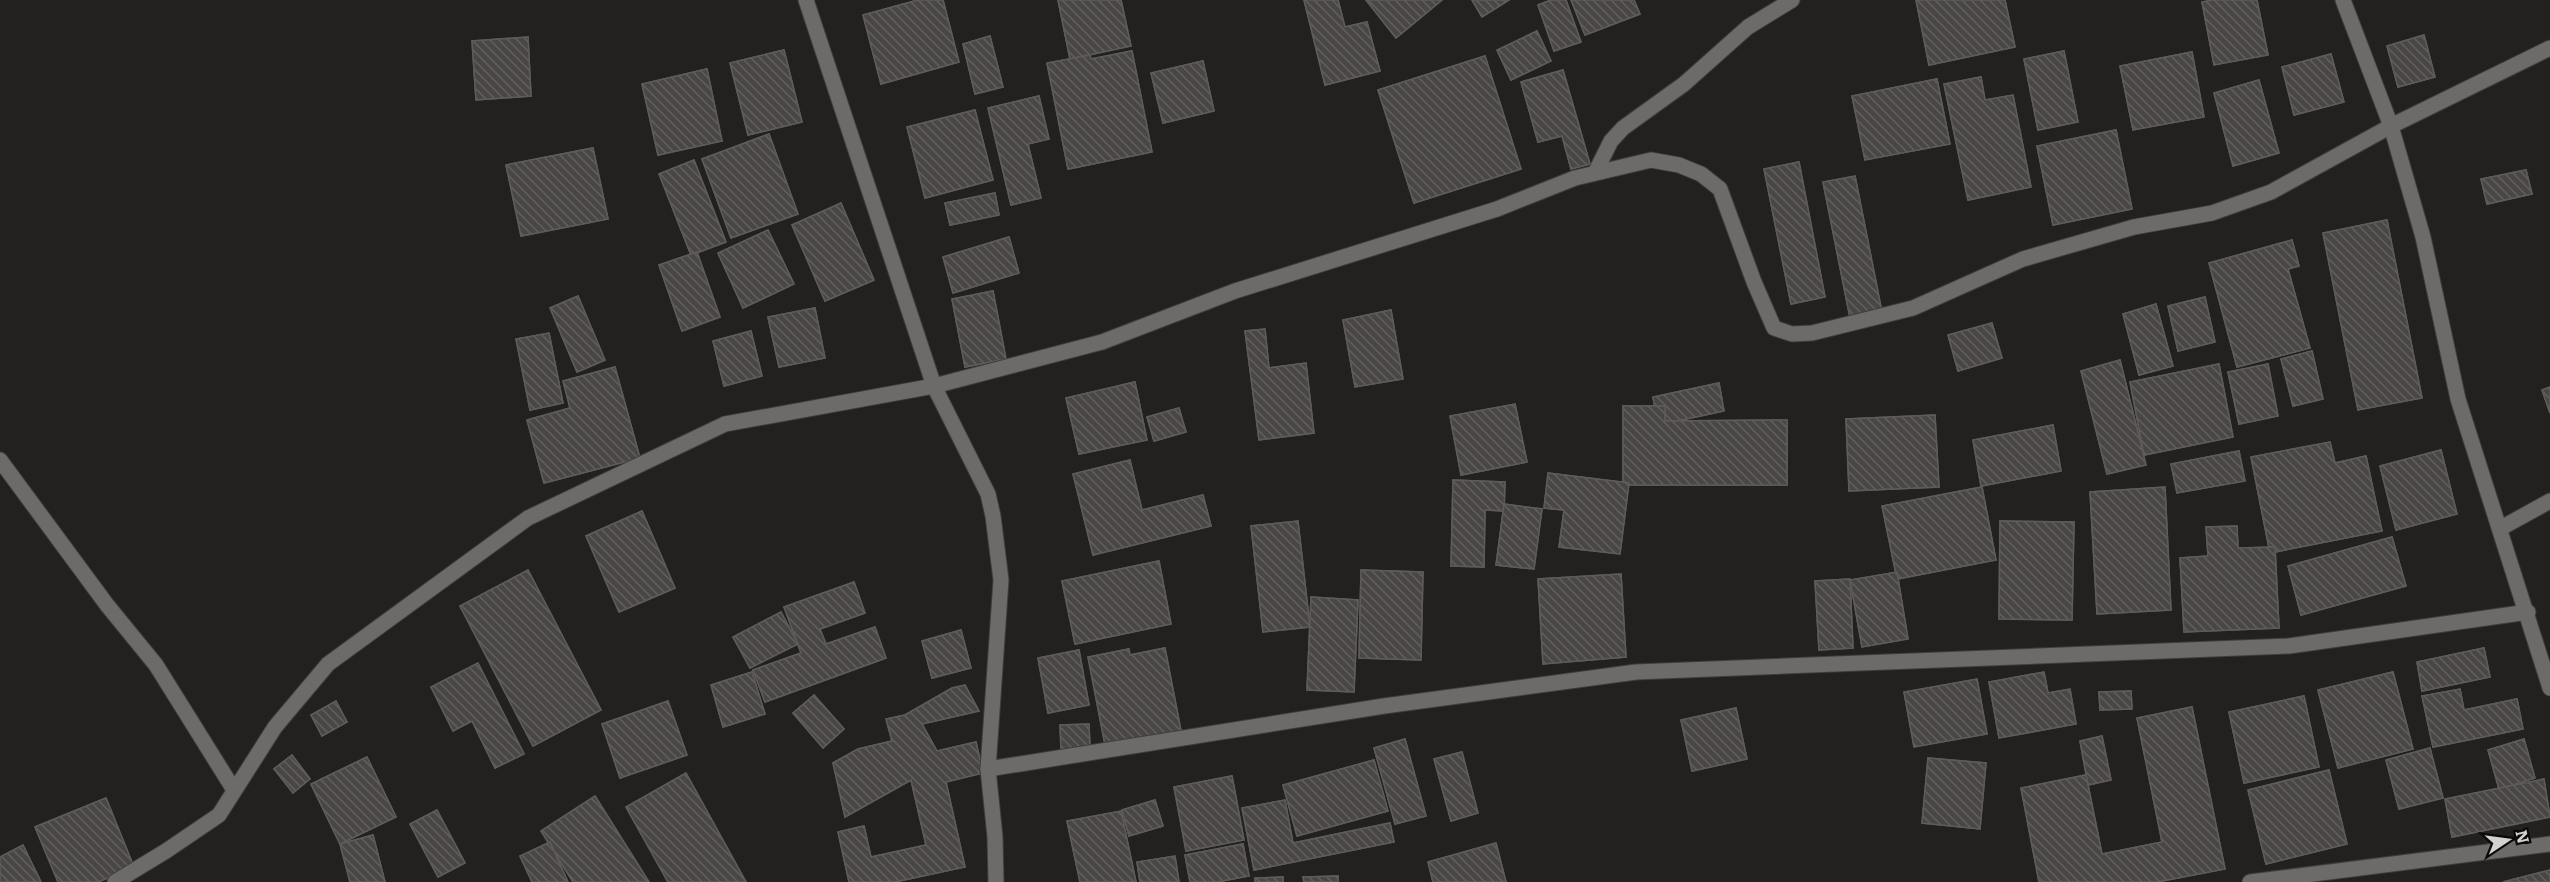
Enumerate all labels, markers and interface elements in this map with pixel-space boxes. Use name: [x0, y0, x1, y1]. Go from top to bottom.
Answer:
north arrow: [2478, 810, 2538, 870]
text: N: [2510, 827, 2537, 846]

